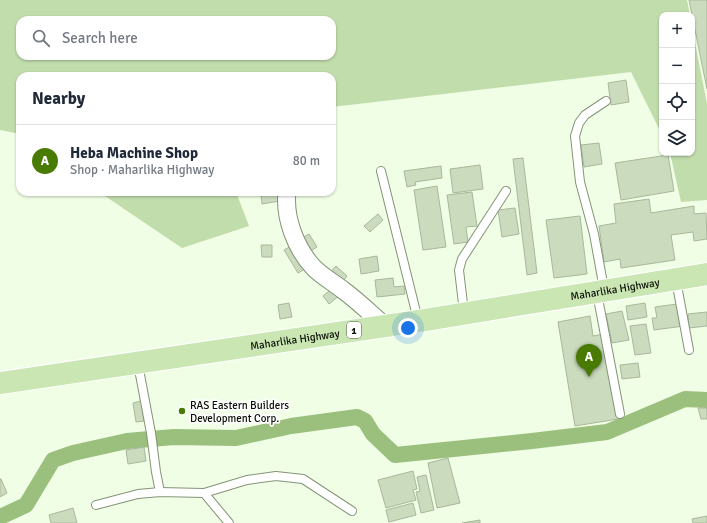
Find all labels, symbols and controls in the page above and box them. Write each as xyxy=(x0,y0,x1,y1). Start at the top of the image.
map controls xyxy=(659,12,695,156)
button: + xyxy=(659,12,695,48)
search box xyxy=(16,16,336,60)
icon: search xyxy=(30,27,52,49)
text: Search here xyxy=(62,29,138,47)
button: − xyxy=(659,48,695,84)
button: locate xyxy=(659,84,695,120)
text: Nearby xyxy=(32,88,85,109)
button: layers xyxy=(659,120,695,156)
text: Heba Machine Shop xyxy=(70,144,198,162)
text: A xyxy=(41,153,49,169)
text: 80 m xyxy=(293,153,320,169)
text: Shop · Maharlika Highway xyxy=(70,162,214,178)
street label: Maharlika Highway xyxy=(569,276,661,303)
your location xyxy=(398,318,418,338)
road number: 1 xyxy=(347,322,361,338)
street label: Maharlika Highway xyxy=(249,327,341,353)
pin: A xyxy=(576,344,602,377)
place label: RAS Eastern Builders Development Corp. xyxy=(190,399,289,425)
marker: RAS Eastern Builders Development Corp. xyxy=(177,406,187,416)

